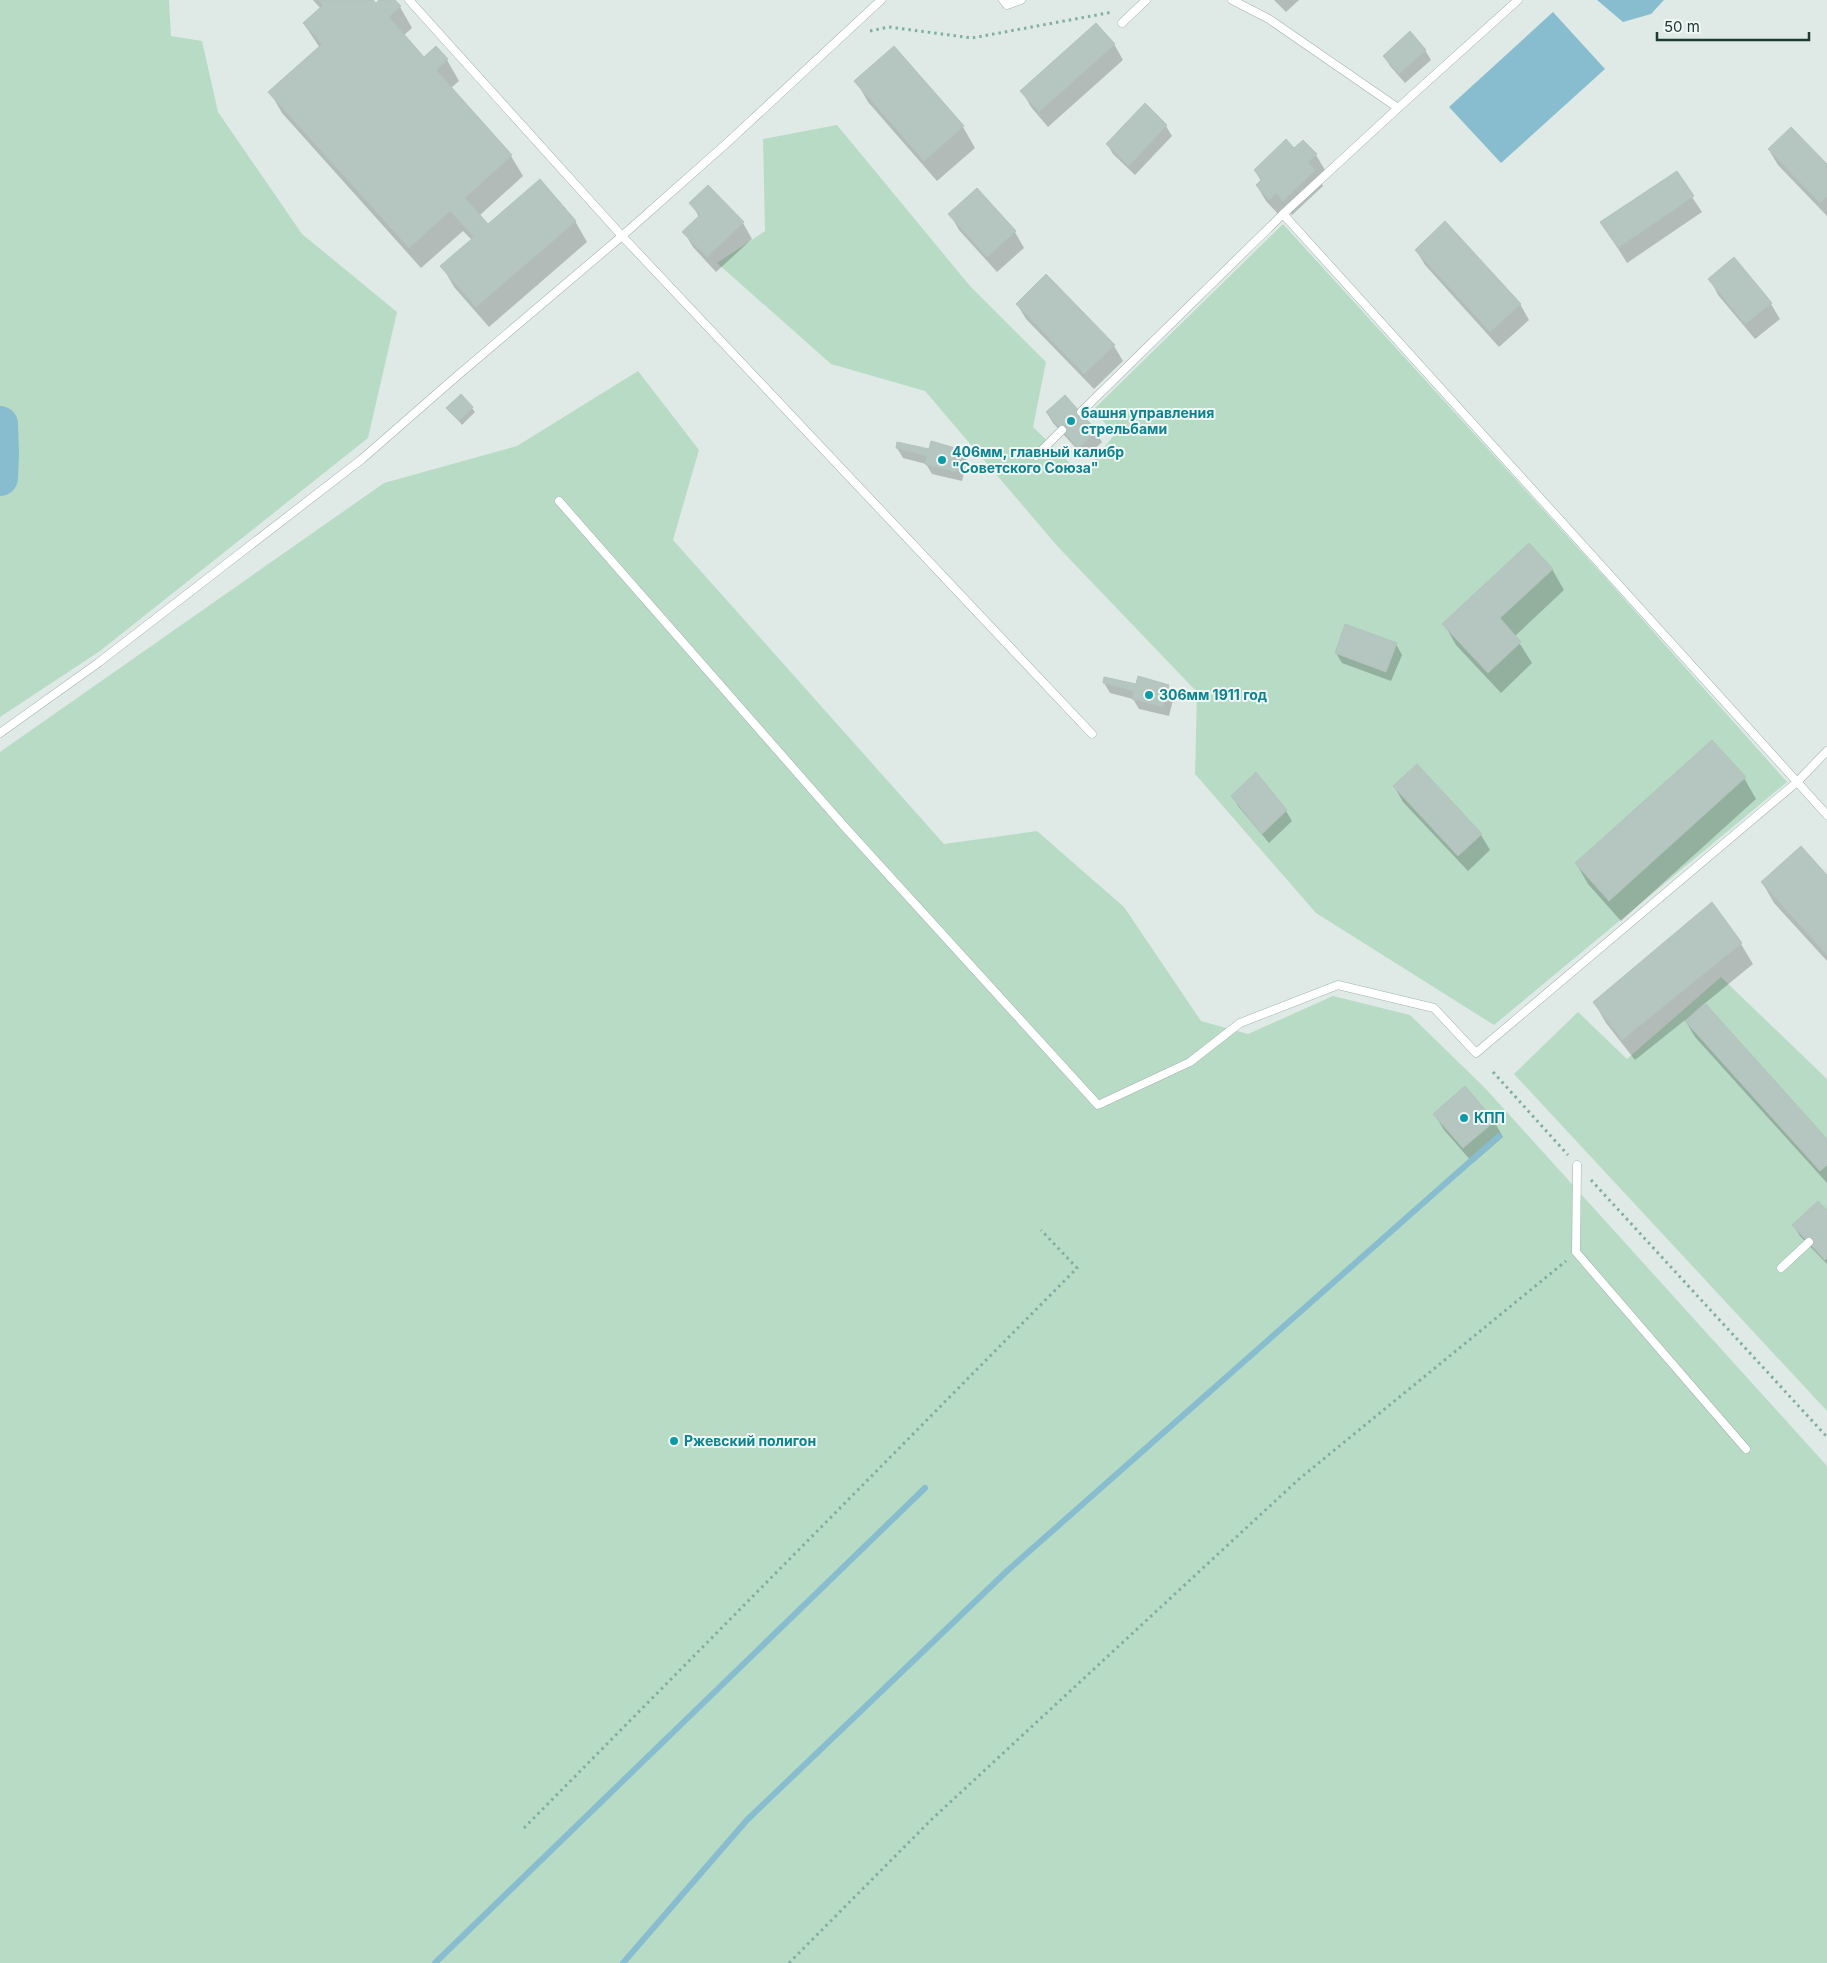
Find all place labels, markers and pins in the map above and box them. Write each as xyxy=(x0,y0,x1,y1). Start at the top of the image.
place label: башня управления стрельбами xyxy=(1081,404,1214,437)
marker: башня управления стрельбами xyxy=(1065,415,1077,427)
place label: 406мм, главный калибр "Советского Союза" xyxy=(952,443,1124,476)
marker: 406мм, главный калибр "Советского Союза" xyxy=(936,454,948,466)
place label: 306мм 1911 год xyxy=(1159,686,1267,703)
marker: 306мм 1911 год xyxy=(1143,689,1155,701)
place label: КПП xyxy=(1474,1109,1505,1126)
marker: КПП xyxy=(1458,1112,1470,1124)
place label: Ржевский полигон xyxy=(684,1432,816,1449)
marker: Ржевский полигон xyxy=(668,1435,680,1447)

